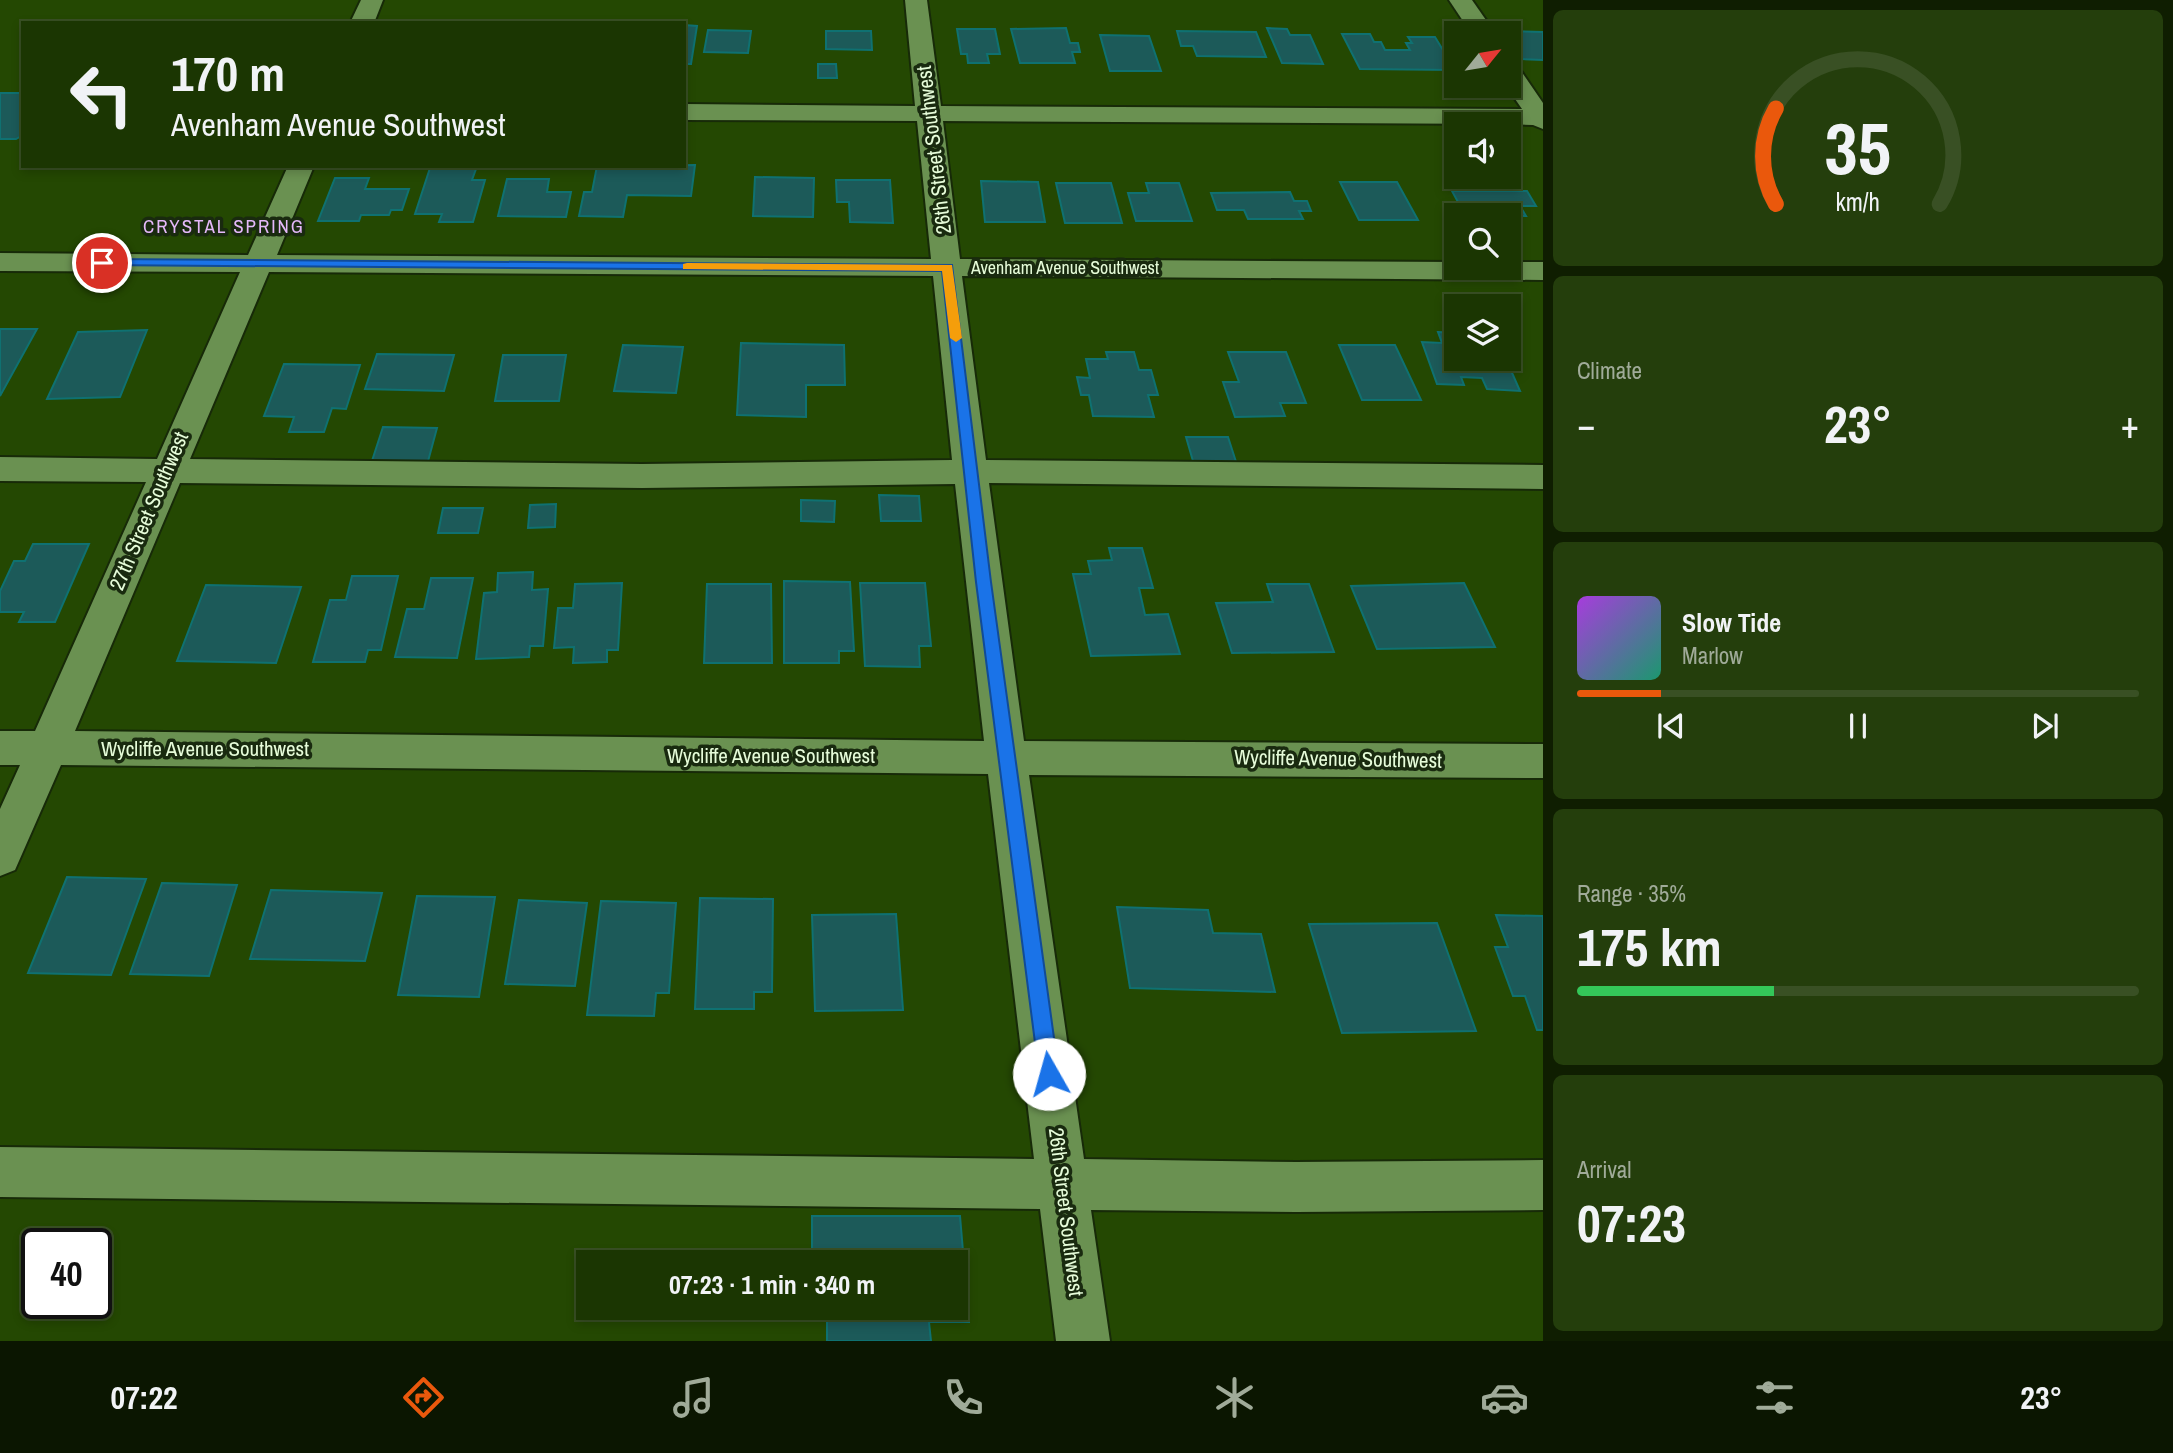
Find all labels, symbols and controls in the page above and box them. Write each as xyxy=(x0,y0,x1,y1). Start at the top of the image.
north arrow xyxy=(1444,21,1521,98)
map controls xyxy=(1444,21,1521,371)
text: 170 m xyxy=(171,40,285,106)
icon: left xyxy=(56,49,147,140)
street label: 26th Street Southwest xyxy=(909,64,958,236)
text: 35 xyxy=(1825,99,1891,197)
text: Avenham Avenue Southwest xyxy=(171,103,506,146)
button: sound xyxy=(1444,112,1521,189)
text: km/h xyxy=(1836,185,1880,219)
button: search xyxy=(1444,203,1521,280)
district label: CRYSTAL SPRING xyxy=(143,213,305,239)
pin xyxy=(72,233,132,293)
icon: arrive xyxy=(83,244,121,282)
street label: Avenham Avenue Southwest xyxy=(970,255,1159,280)
button: layers xyxy=(1444,294,1521,371)
text: Climate xyxy=(1577,355,1642,386)
text: 23° xyxy=(1824,389,1892,459)
text: − xyxy=(1577,399,1595,450)
text: + xyxy=(2121,399,2139,450)
street label: 27th Street Southwest xyxy=(102,427,195,594)
text: Slow Tide xyxy=(1682,605,1781,640)
text: Marlow xyxy=(1682,640,1743,671)
icon: previous xyxy=(1652,707,1690,745)
icon: pause xyxy=(1839,707,1877,745)
icon: next xyxy=(2026,707,2064,745)
street label: Wycliffe Avenue Southwest xyxy=(101,734,309,763)
street label: Wycliffe Avenue Southwest xyxy=(667,741,875,770)
street label: Wycliffe Avenue Southwest xyxy=(1234,742,1442,775)
text: Range · 35% xyxy=(1577,878,1686,909)
text: 175 km xyxy=(1577,912,1722,982)
position arrow xyxy=(1012,1037,1086,1111)
street label: 26th Street Southwest xyxy=(1042,1126,1091,1298)
text: Arrival xyxy=(1577,1154,1632,1185)
text: 07:23 xyxy=(1577,1188,1686,1258)
speed limit sign: 40 xyxy=(21,1228,112,1319)
text: 07:23 · 1 min · 340 m xyxy=(669,1267,875,1302)
icon: directions xyxy=(399,1373,448,1422)
icon: music xyxy=(669,1373,718,1422)
icon: phone xyxy=(939,1373,988,1422)
icon: climate xyxy=(1210,1373,1259,1422)
icon: car xyxy=(1480,1373,1529,1422)
icon: filters xyxy=(1750,1373,1799,1422)
text: 07:22 xyxy=(111,1376,178,1419)
text: 23° xyxy=(2020,1376,2062,1419)

